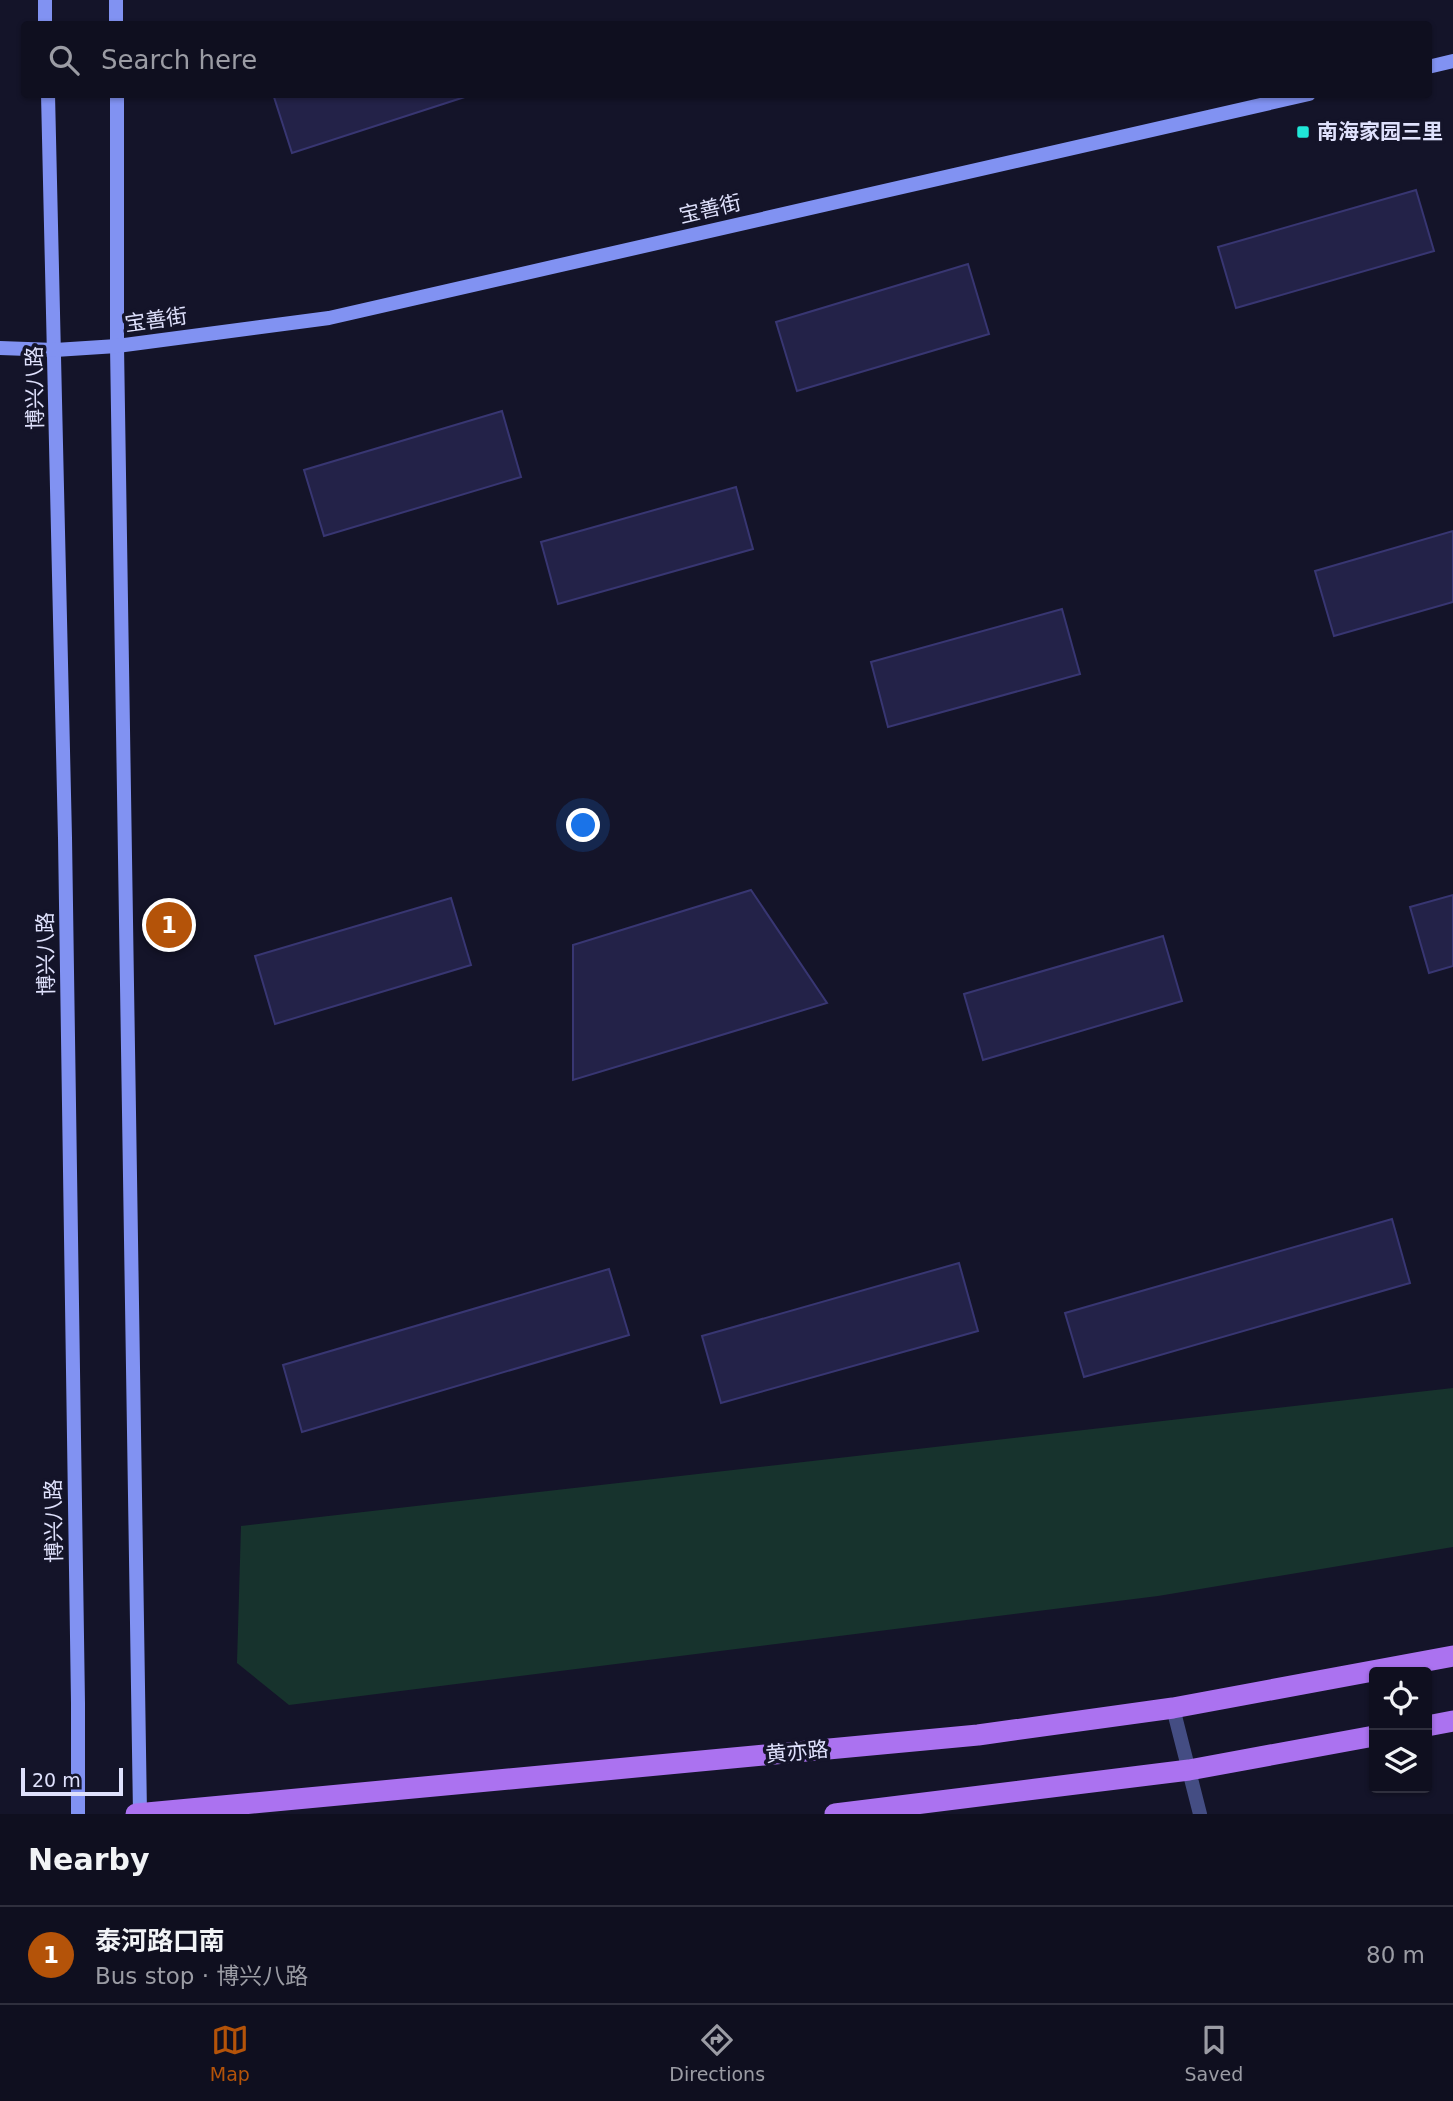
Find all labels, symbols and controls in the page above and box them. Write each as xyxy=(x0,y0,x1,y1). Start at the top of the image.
search box xyxy=(21,21,1432,98)
icon: search xyxy=(45,41,83,79)
text: Search here xyxy=(101,45,257,75)
place label: 南海家园三里 xyxy=(1317,120,1443,144)
marker: 南海家园三里 xyxy=(1295,124,1311,140)
street label: 宝善街 xyxy=(677,190,743,228)
street label: 宝善街 xyxy=(123,304,189,336)
street label: 博兴八路 xyxy=(22,346,48,430)
your location xyxy=(566,808,600,842)
pin: 1 xyxy=(146,899,192,951)
street label: 博兴八路 xyxy=(33,912,59,996)
street label: 博兴八路 xyxy=(41,1479,67,1563)
map controls xyxy=(1369,1667,1432,1793)
button: locate xyxy=(1369,1667,1432,1730)
button: layers xyxy=(1369,1730,1432,1793)
street label: 黄亦路 xyxy=(765,1737,829,1767)
scale bar xyxy=(21,1765,122,1797)
text: 20 m xyxy=(32,1769,81,1791)
text: Nearby xyxy=(28,1842,150,1877)
text: 泰河路口南 xyxy=(95,1926,225,1956)
text: 1 xyxy=(43,1942,59,1968)
text: 80 m xyxy=(1366,1942,1425,1968)
text: Bus stop · 博兴八路 xyxy=(95,1963,308,1989)
tab: Map xyxy=(210,2021,250,2085)
tab: Directions xyxy=(669,2021,765,2085)
tab: Saved xyxy=(1185,2021,1243,2085)

